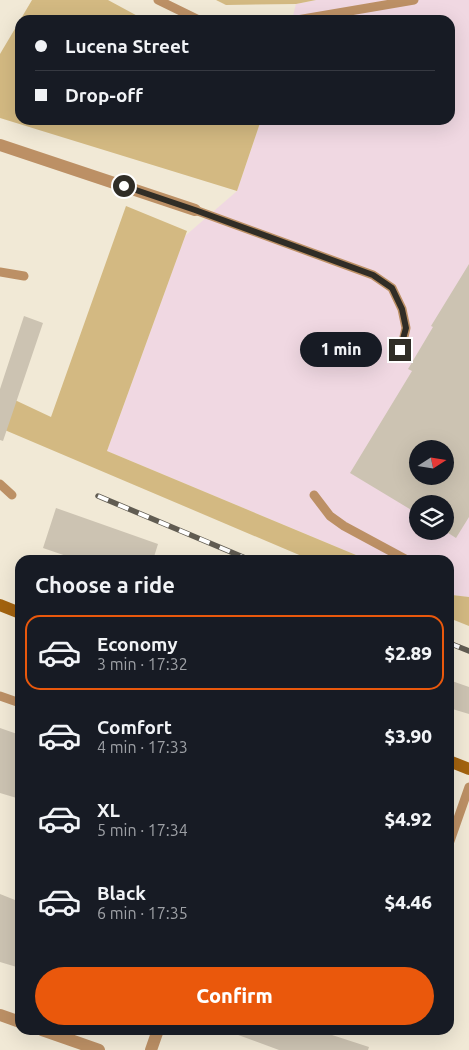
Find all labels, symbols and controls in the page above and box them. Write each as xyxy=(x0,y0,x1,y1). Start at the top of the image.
text: Lucena Street xyxy=(65,35,189,57)
text: Drop-off xyxy=(65,84,143,106)
route start xyxy=(113,175,135,197)
callout: 1 min xyxy=(300,332,382,368)
route end xyxy=(389,339,411,361)
text: 1 min xyxy=(321,340,361,358)
north arrow xyxy=(409,440,454,485)
map controls xyxy=(409,440,454,540)
button: layers xyxy=(409,495,454,540)
text: Choose a ride xyxy=(35,572,175,597)
icon: car xyxy=(37,630,82,675)
text: Economy xyxy=(97,633,178,655)
text: $2.89 xyxy=(384,642,432,664)
text: 3 min · 17:32 xyxy=(97,655,188,673)
icon: car xyxy=(37,713,82,758)
text: Comfort xyxy=(97,716,172,738)
text: $3.90 xyxy=(384,725,432,747)
text: 4 min · 17:33 xyxy=(97,738,188,756)
icon: car xyxy=(37,796,82,841)
text: XL xyxy=(97,799,120,821)
text: $4.92 xyxy=(384,808,432,830)
text: 5 min · 17:34 xyxy=(97,821,188,839)
icon: car xyxy=(37,879,82,924)
text: Black xyxy=(97,882,146,904)
text: $4.46 xyxy=(384,891,432,913)
text: 6 min · 17:35 xyxy=(97,904,188,922)
button: Confirm xyxy=(35,967,434,1025)

